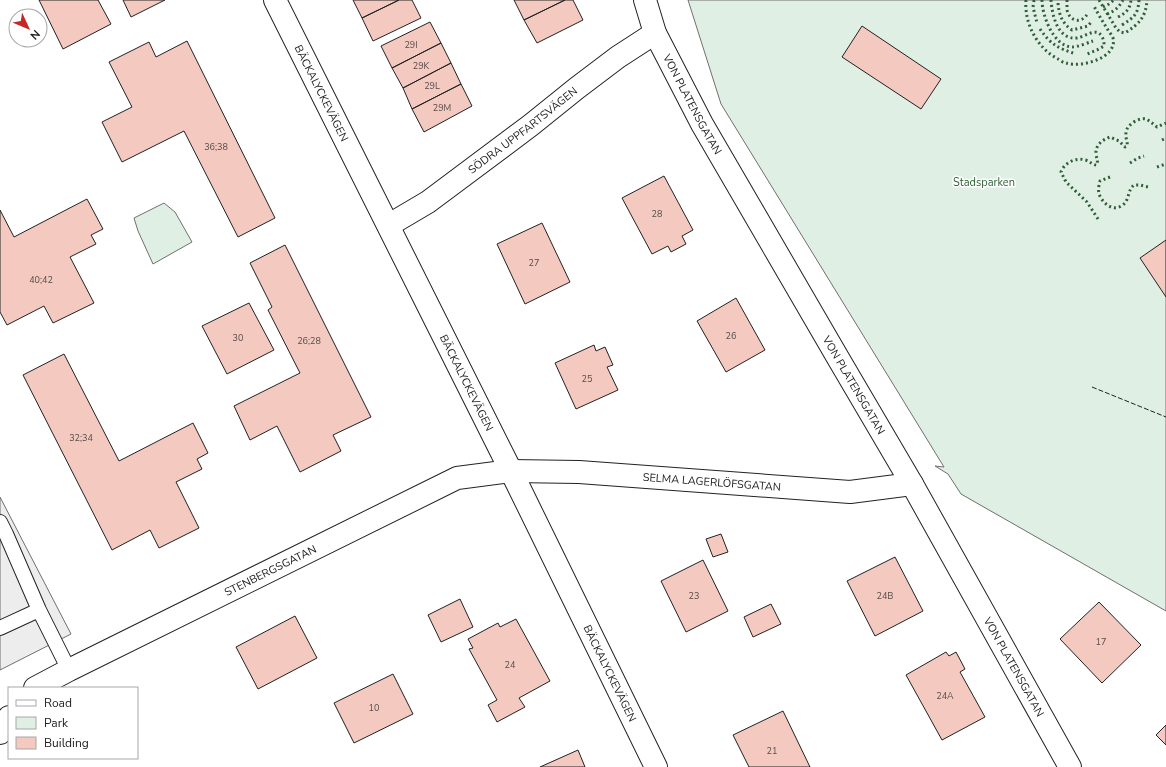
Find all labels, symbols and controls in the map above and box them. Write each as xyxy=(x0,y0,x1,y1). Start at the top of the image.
north arrow xyxy=(8,8,48,48)
text: N xyxy=(27,26,43,43)
house number: 29I xyxy=(404,39,418,51)
street label: BÄCKALYCKEVÄGEN xyxy=(291,42,352,144)
street label: VON PLATENSGATAN xyxy=(659,51,725,157)
house number: 29K xyxy=(413,60,430,72)
house number: 29L xyxy=(424,80,440,92)
street label: SÖDRA UPPFARTSVÄGEN xyxy=(465,84,581,178)
house number: 29M xyxy=(433,102,451,114)
house number: 36;38 xyxy=(204,141,228,153)
park label: Stadsparken xyxy=(953,175,1015,190)
house number: 28 xyxy=(652,208,662,220)
house number: 27 xyxy=(529,257,539,269)
house number: 40;42 xyxy=(29,274,53,286)
house number: 26 xyxy=(726,330,736,342)
house number: 30 xyxy=(233,332,243,344)
street label: BÄCKALYCKEVÄGEN xyxy=(436,332,497,434)
street label: VON PLATENSGATAN xyxy=(818,332,888,437)
house number: 26;28 xyxy=(297,335,321,347)
house number: 25 xyxy=(582,373,592,385)
house number: 32;34 xyxy=(69,432,93,444)
street label: SELMA LAGERLÖFSGATAN xyxy=(642,470,781,495)
street label: STENBERGSGATAN xyxy=(222,542,319,600)
house number: 23 xyxy=(689,590,699,602)
house number: 24B xyxy=(877,590,893,602)
street label: VON PLATENSGATAN xyxy=(979,614,1047,719)
street label: BÄCKALYCKEVÄGEN xyxy=(580,622,640,724)
house number: 17 xyxy=(1096,636,1106,648)
house number: 24 xyxy=(505,659,516,671)
legend xyxy=(8,687,138,759)
house number: 24A xyxy=(936,690,954,702)
text: Road xyxy=(44,695,72,711)
house number: 10 xyxy=(369,702,379,714)
text: Park xyxy=(44,715,69,731)
text: Building xyxy=(44,735,89,751)
house number: 21 xyxy=(767,745,777,757)

